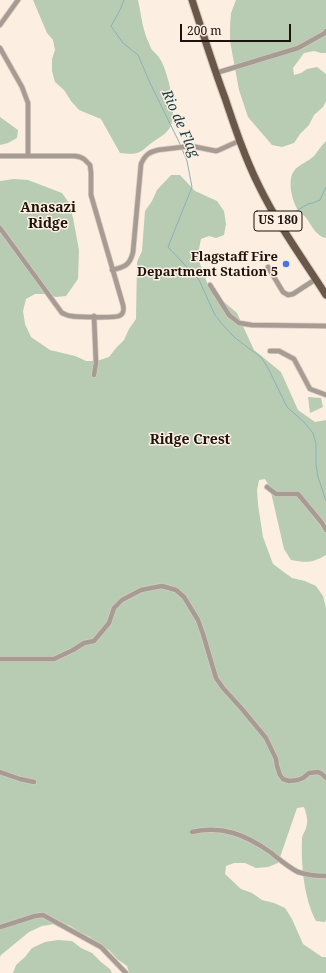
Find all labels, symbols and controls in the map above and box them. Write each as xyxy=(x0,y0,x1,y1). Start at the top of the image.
scale bar xyxy=(182,16,293,42)
text: 200 m xyxy=(187,22,222,39)
water label: Rio de Flag xyxy=(158,88,202,160)
district label: Anasazi Ridge xyxy=(20,200,76,232)
road number: US 180 xyxy=(254,211,302,231)
place label: Flagstaff Fire Department Station 5 xyxy=(137,249,278,280)
marker: Flagstaff Fire Department Station 5 xyxy=(281,259,291,269)
district label: Ridge Crest xyxy=(150,432,230,448)

